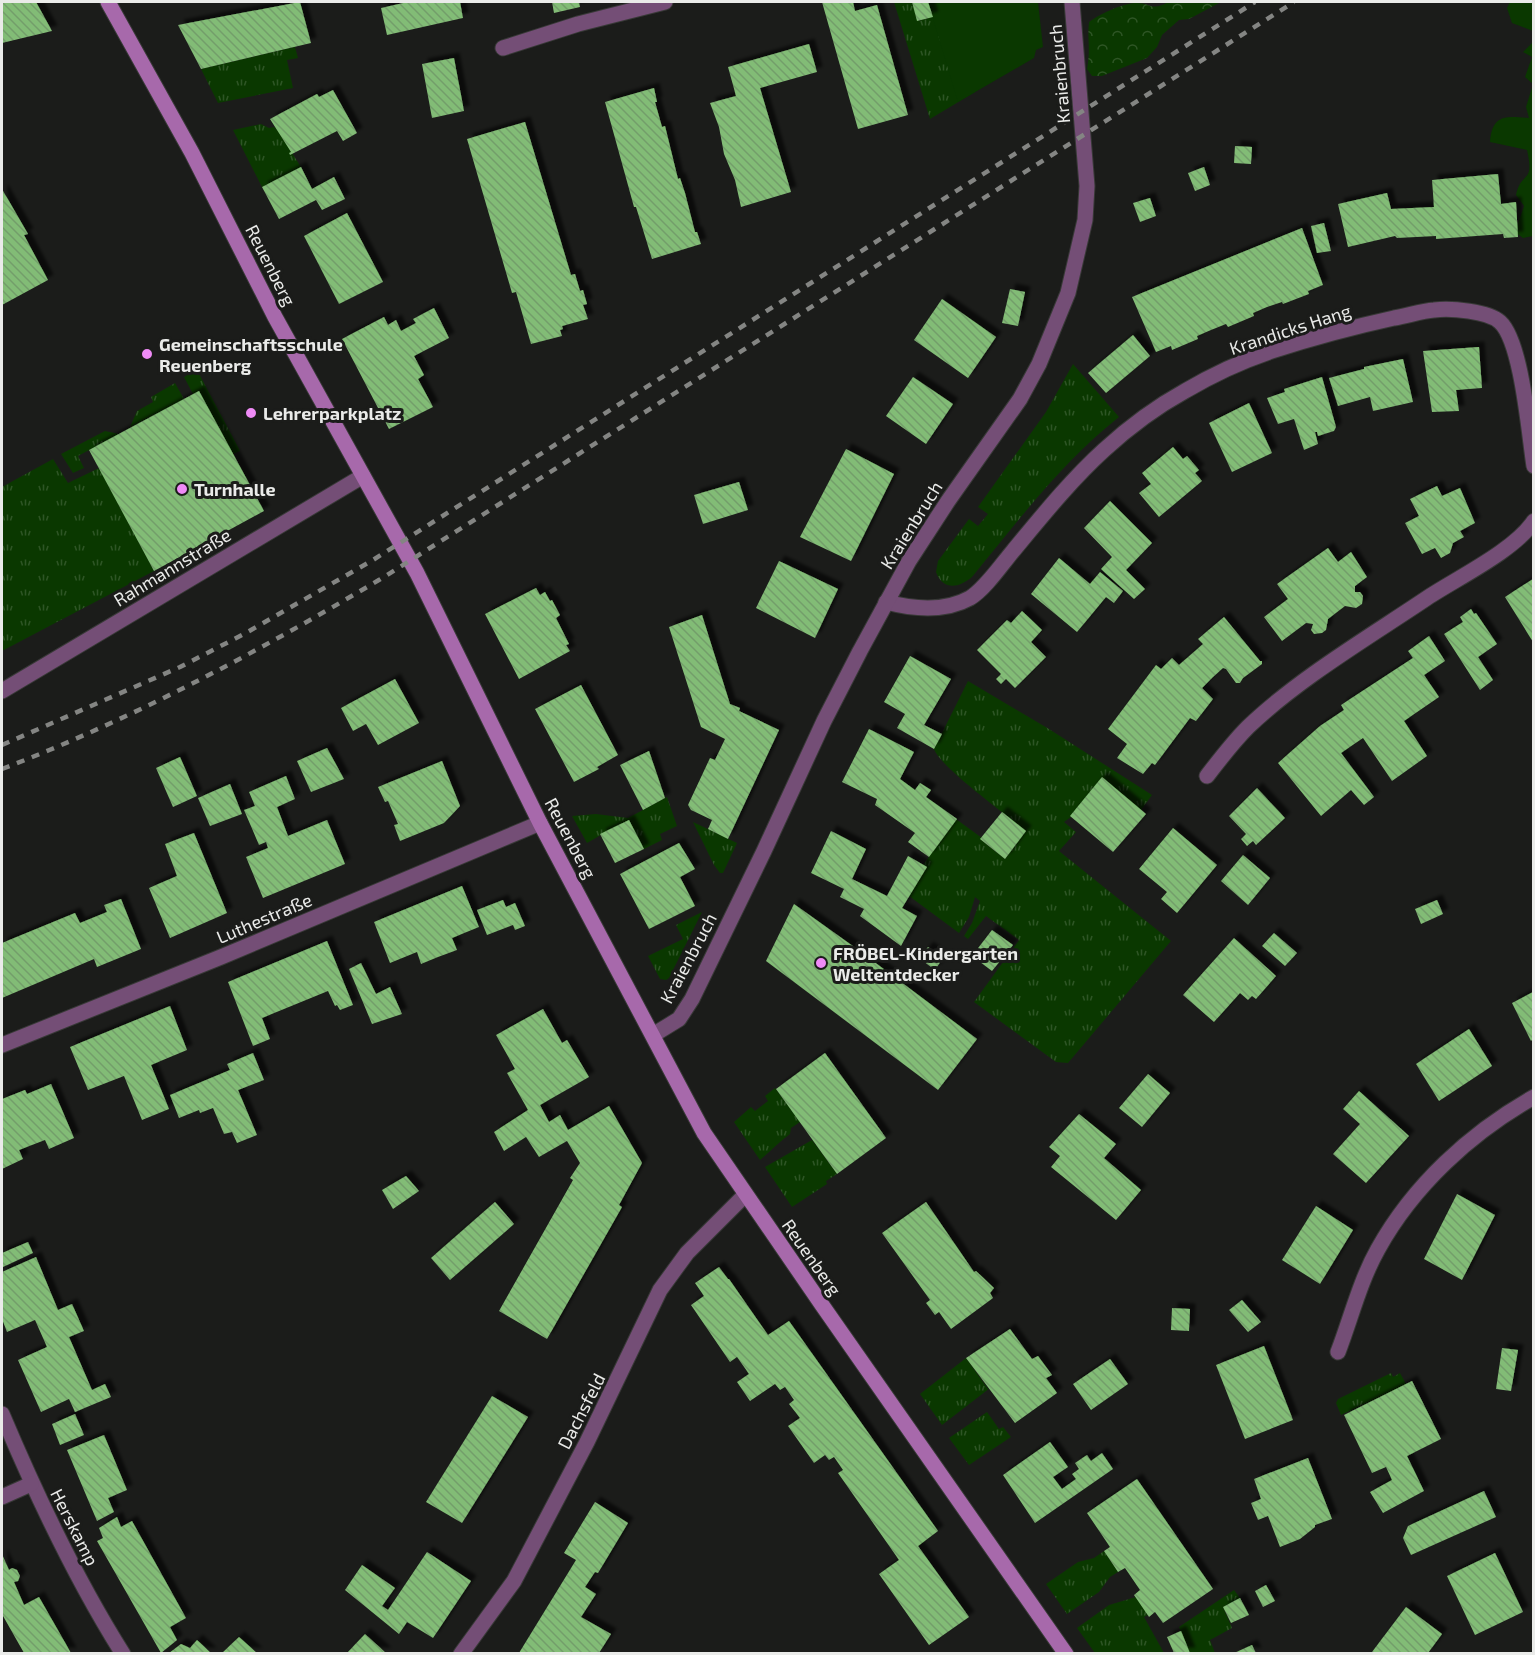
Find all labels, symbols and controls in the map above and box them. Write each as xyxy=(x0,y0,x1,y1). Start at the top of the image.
street label: Kraienbruch xyxy=(1044,24,1074,124)
street label: Reuenberg xyxy=(241,221,301,309)
street label: Krandicks Hang xyxy=(1226,299,1354,359)
place label: Gemeinschaftsschule Reuenberg xyxy=(159,333,343,376)
marker: Gemeinschaftsschule Reuenberg xyxy=(140,347,154,361)
place label: Lehrerparkplatz xyxy=(263,402,402,424)
marker: Lehrerparkplatz xyxy=(244,406,258,420)
street label: Kraienbruch xyxy=(875,477,947,573)
place label: Turnhalle xyxy=(194,478,276,500)
marker: Turnhalle xyxy=(175,482,189,496)
street label: Rahmannstraße xyxy=(109,523,235,611)
street label: Reuenberg xyxy=(541,794,601,882)
street label: Luthestraße xyxy=(213,888,315,948)
street label: Kraienbruch xyxy=(655,909,721,1007)
place label: FRÖBEL-Kindergarten Weltentdecker xyxy=(833,942,1018,985)
marker: FRÖBEL-Kindergarten Weltentdecker xyxy=(814,956,828,970)
street label: Reuenberg xyxy=(778,1215,846,1299)
street label: Dachsfeld xyxy=(553,1369,609,1453)
street label: Herskamp xyxy=(46,1485,104,1569)

